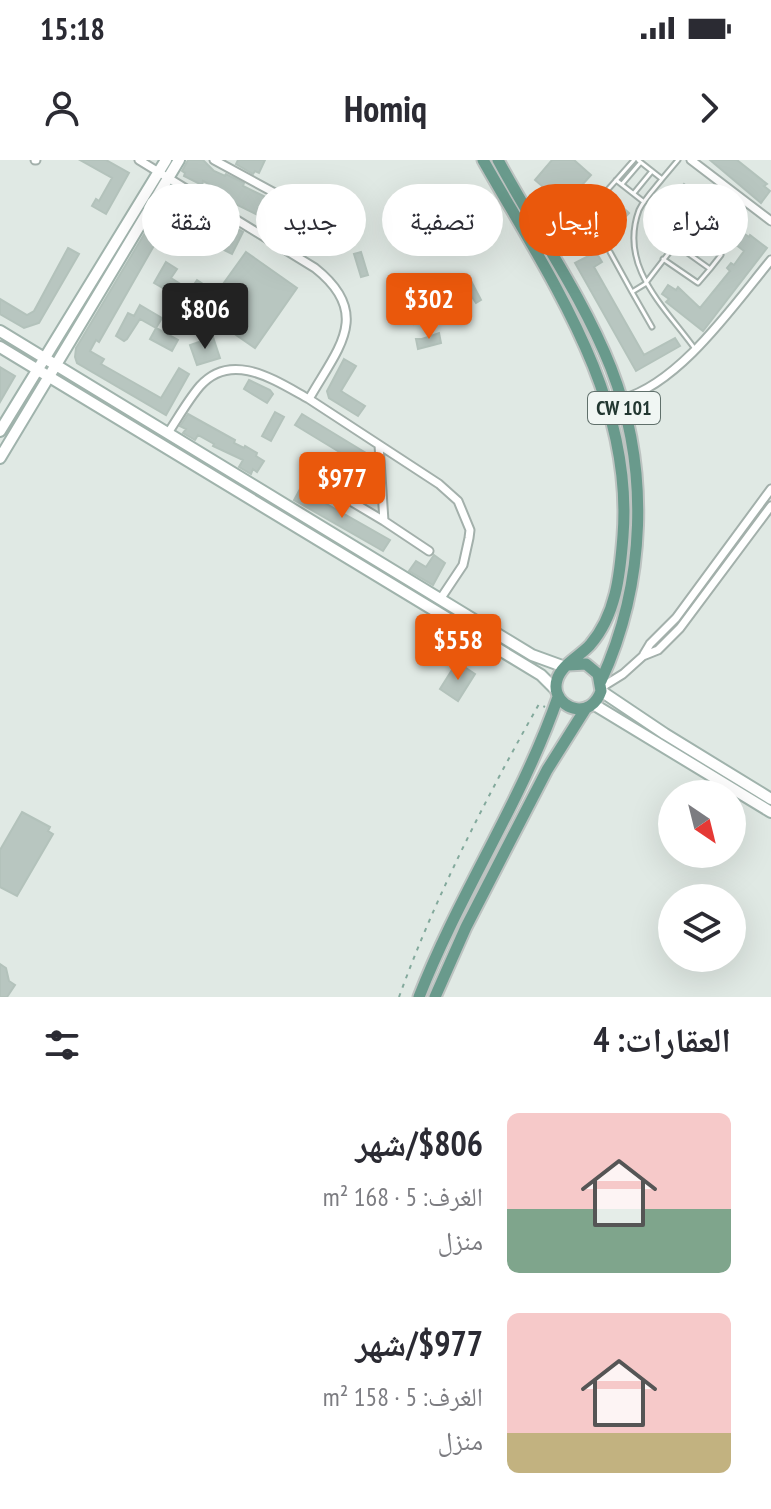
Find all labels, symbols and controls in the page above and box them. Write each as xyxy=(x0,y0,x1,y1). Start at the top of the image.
text: 15:18 xyxy=(40,9,105,48)
text: Homiq xyxy=(344,85,427,132)
icon: person xyxy=(40,86,84,130)
icon: forward xyxy=(687,86,731,130)
chip: شقة xyxy=(142,184,240,256)
chip: جديد xyxy=(256,184,366,256)
chip: تصفية xyxy=(382,184,503,256)
chip: إيجار xyxy=(519,184,627,256)
chip: شراء xyxy=(643,184,748,256)
pin: $302 xyxy=(382,273,476,341)
text: $302 xyxy=(404,282,454,315)
pin: $806 xyxy=(158,283,252,351)
text: $806 xyxy=(180,292,230,325)
road number: CW 101 xyxy=(588,392,660,424)
pin: $977 xyxy=(295,452,389,520)
text: $977 xyxy=(317,461,367,494)
pin: $558 xyxy=(411,614,505,682)
text: $558 xyxy=(433,623,483,656)
north arrow xyxy=(658,780,746,868)
map controls xyxy=(658,780,746,972)
button: layers xyxy=(658,884,746,972)
text: العقارات: 4 xyxy=(593,1017,731,1061)
icon: filters xyxy=(40,1023,84,1067)
text: $806/شهر xyxy=(355,1121,483,1165)
icon: home xyxy=(571,1145,667,1241)
text: الغرف: 5 · 168 m² xyxy=(323,1180,483,1213)
text: منزل xyxy=(438,1224,483,1257)
text: $977/شهر xyxy=(355,1321,483,1365)
icon: home xyxy=(571,1345,667,1441)
text: الغرف: 5 · 158 m² xyxy=(323,1380,483,1413)
text: منزل xyxy=(438,1424,483,1457)

